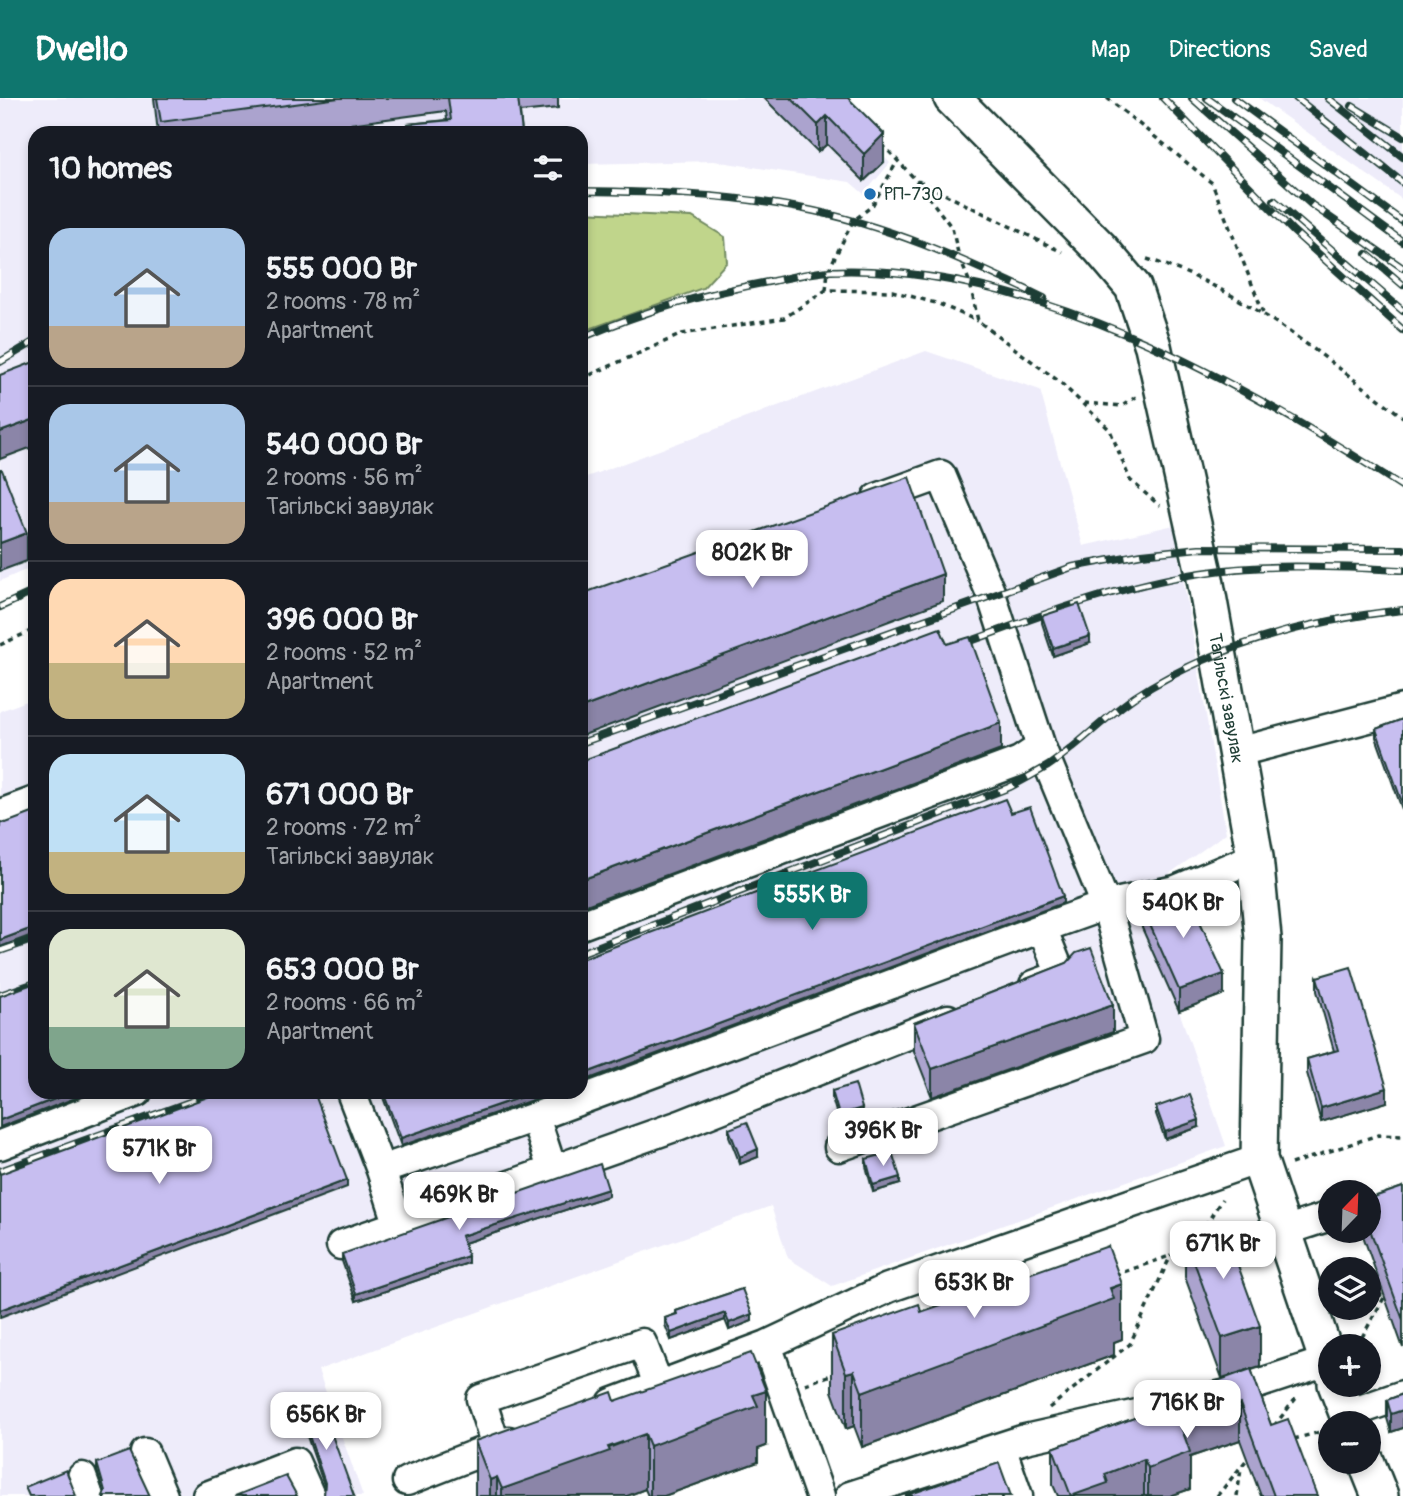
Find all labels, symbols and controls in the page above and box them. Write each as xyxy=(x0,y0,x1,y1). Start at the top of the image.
text: Dwello xyxy=(35,29,128,70)
text: Map xyxy=(1091,35,1131,64)
text: Directions xyxy=(1169,35,1270,64)
text: Saved xyxy=(1308,35,1368,64)
icon: filters xyxy=(529,149,567,187)
text: 10 homes xyxy=(49,150,172,187)
place label: РП-730 xyxy=(884,183,943,206)
marker: РП-730 xyxy=(862,186,878,202)
text: 555 000 Br xyxy=(266,250,417,287)
icon: home xyxy=(105,256,189,340)
text: 2 rooms · 78 m² xyxy=(266,287,420,316)
text: Apartment xyxy=(266,316,373,345)
text: 540 000 Br xyxy=(266,426,422,463)
icon: home xyxy=(105,432,189,516)
text: 2 rooms · 56 m² xyxy=(266,463,423,492)
text: Тагільскі завулак xyxy=(266,492,434,521)
pin: 802K Br xyxy=(687,531,817,590)
text: 802K Br xyxy=(712,538,792,567)
text: 396 000 Br xyxy=(266,601,418,638)
icon: home xyxy=(105,607,189,691)
street label: Тагільскі завулак xyxy=(1204,631,1249,765)
text: 2 rooms · 52 m² xyxy=(266,638,422,667)
text: Apartment xyxy=(266,667,373,696)
text: 671 000 Br xyxy=(266,776,413,813)
icon: home xyxy=(105,782,189,866)
text: 2 rooms · 72 m² xyxy=(266,813,422,842)
text: Тагільскі завулак xyxy=(266,842,434,871)
pin: 555K Br xyxy=(747,872,877,932)
text: 555K Br xyxy=(773,880,851,909)
pin: 540K Br xyxy=(1118,880,1248,940)
text: 540K Br xyxy=(1142,888,1224,917)
text: 653 000 Br xyxy=(266,951,419,988)
icon: home xyxy=(105,957,189,1041)
text: 2 rooms · 66 m² xyxy=(266,988,423,1017)
text: Apartment xyxy=(266,1017,373,1046)
pin: 396K Br xyxy=(818,1108,948,1168)
text: 396K Br xyxy=(844,1116,922,1145)
pin: 571K Br xyxy=(94,1126,224,1186)
text: 571K Br xyxy=(122,1134,196,1163)
pin: 469K Br xyxy=(394,1172,524,1232)
text: 469K Br xyxy=(420,1180,498,1209)
north arrow xyxy=(1318,1180,1381,1242)
map controls xyxy=(1318,1180,1381,1474)
pin: 671K Br xyxy=(1158,1222,1288,1281)
text: 671K Br xyxy=(1186,1229,1260,1258)
button: layers xyxy=(1318,1257,1381,1320)
pin: 653K Br xyxy=(909,1260,1039,1320)
text: 653K Br xyxy=(935,1268,1013,1297)
button: + xyxy=(1318,1334,1381,1397)
pin: 716K Br xyxy=(1122,1380,1252,1440)
text: 716K Br xyxy=(1150,1388,1224,1417)
pin: 656K Br xyxy=(261,1392,391,1452)
text: 656K Br xyxy=(286,1400,366,1429)
button: − xyxy=(1318,1411,1381,1474)

